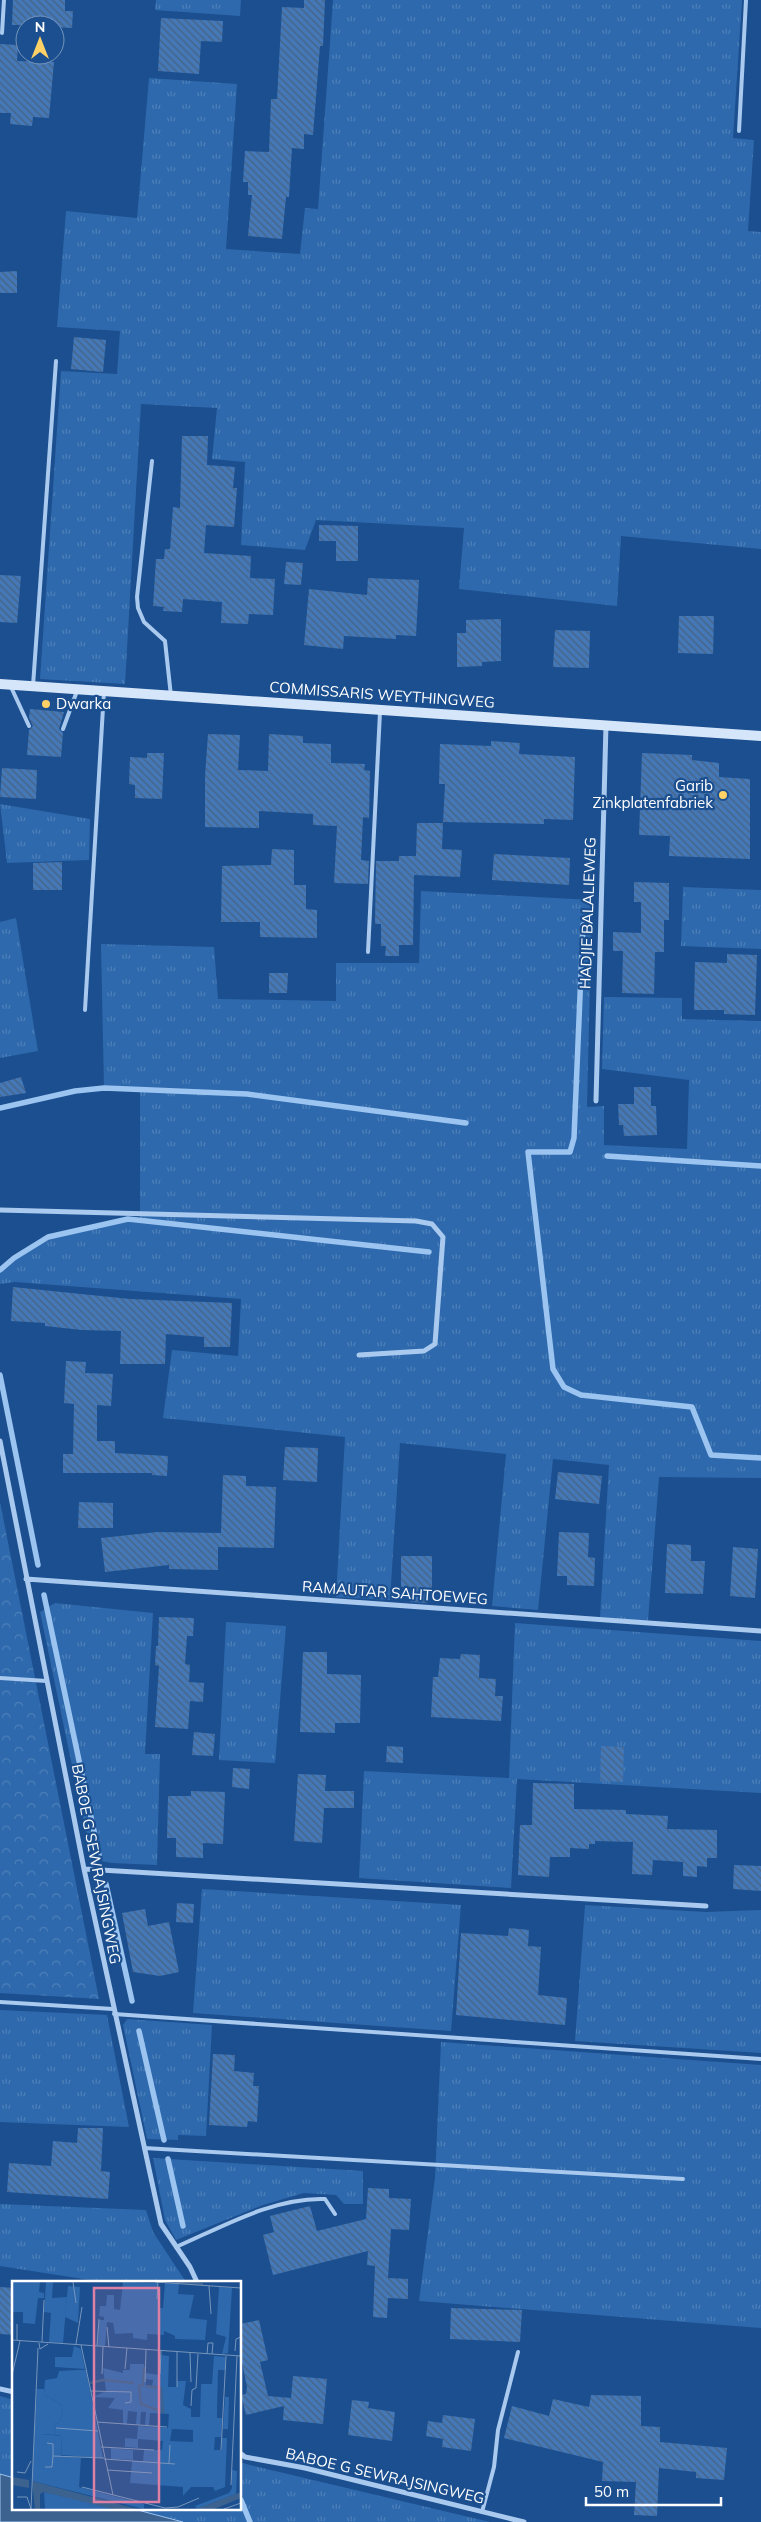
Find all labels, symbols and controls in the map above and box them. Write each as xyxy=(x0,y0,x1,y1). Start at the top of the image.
north arrow xyxy=(15,15,65,65)
text: N xyxy=(35,18,45,36)
street label: COMMISSARIS WEYTHINGWEG xyxy=(269,677,495,712)
place label: Dwarka xyxy=(56,694,111,713)
marker: Dwarka xyxy=(40,698,52,710)
place label: Garib Zinkplatenfabriek xyxy=(592,776,713,812)
marker: Garib Zinkplatenfabriek xyxy=(717,789,729,801)
street label: HADJIE BALALIEWEG xyxy=(575,837,600,989)
street label: RAMAUTAR SAHTOEWEG xyxy=(301,1577,489,1608)
street label: BABOE G SEWRAJSINGWEG xyxy=(68,1762,125,1966)
inset map xyxy=(12,2281,241,2510)
street label: BABOE G SEWRAJSINGWEG xyxy=(284,2443,486,2508)
scale bar xyxy=(586,2474,721,2506)
text: 50 m xyxy=(594,2482,629,2501)

